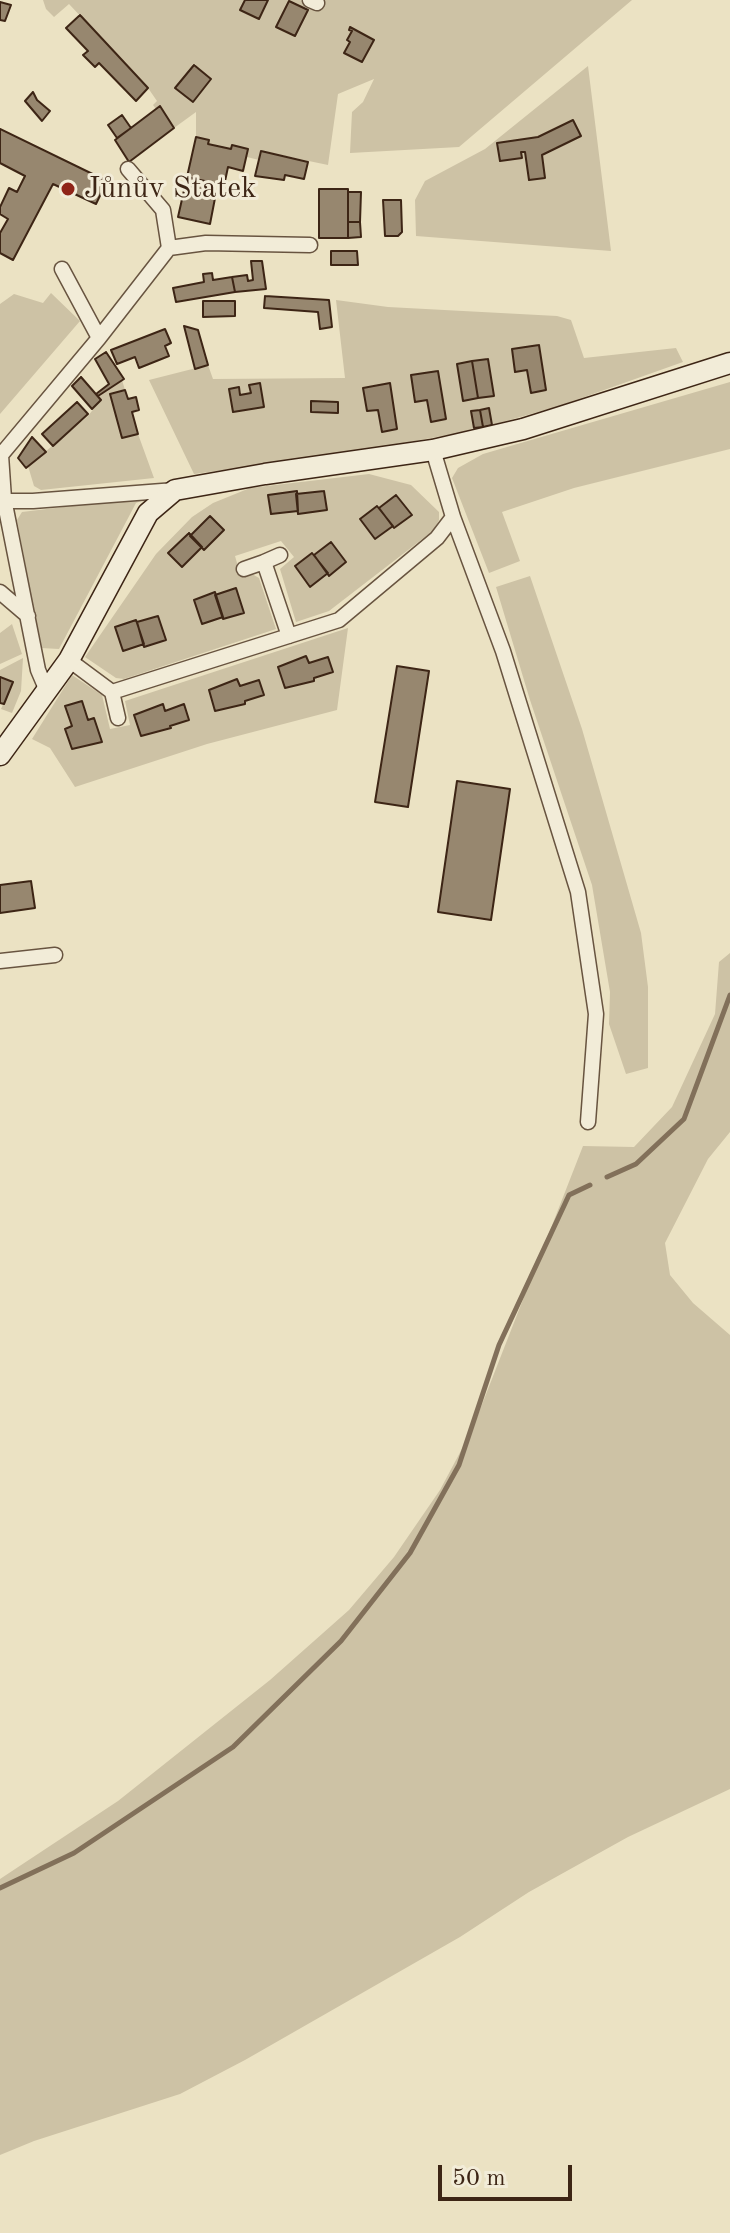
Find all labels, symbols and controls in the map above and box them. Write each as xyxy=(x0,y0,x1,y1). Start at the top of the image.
place label: Jůnův Statek xyxy=(84,171,257,207)
marker: Jůnův Statek xyxy=(59,180,77,198)
scale bar xyxy=(442,2149,576,2199)
text: 50 m xyxy=(452,2167,506,2191)

